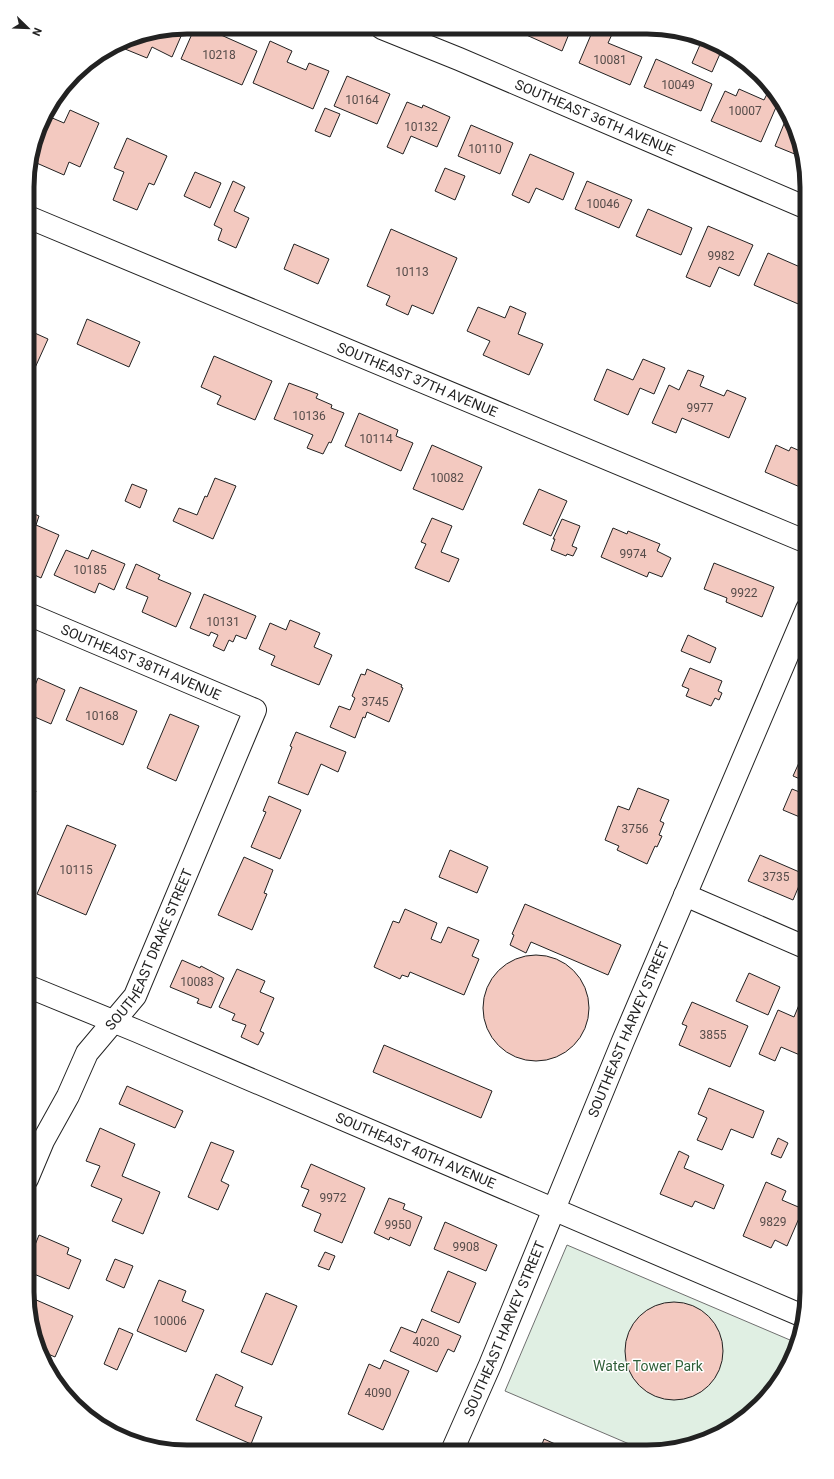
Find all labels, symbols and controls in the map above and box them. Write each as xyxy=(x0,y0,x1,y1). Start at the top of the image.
north arrow xyxy=(8,8,48,48)
text: N xyxy=(29,26,44,38)
house number: 10218 xyxy=(202,48,236,62)
house number: 10081 xyxy=(593,53,627,67)
street label: SOUTHEAST 36TH AVENUE xyxy=(513,76,677,159)
house number: 10049 xyxy=(661,78,695,92)
house number: 10164 xyxy=(345,93,379,107)
house number: 10007 xyxy=(728,104,762,118)
house number: 10132 xyxy=(404,120,438,134)
house number: 10110 xyxy=(468,142,502,156)
house number: 10046 xyxy=(586,197,620,211)
house number: 9982 xyxy=(708,249,735,263)
house number: 10113 xyxy=(395,265,429,279)
street label: SOUTHEAST 37TH AVENUE xyxy=(335,339,500,420)
house number: 9977 xyxy=(687,401,714,415)
house number: 10136 xyxy=(292,409,326,423)
house number: 10114 xyxy=(359,432,393,446)
house number: 10082 xyxy=(430,471,464,485)
house number: 9974 xyxy=(620,547,647,561)
house number: 10185 xyxy=(73,563,107,577)
house number: 9922 xyxy=(731,586,758,600)
house number: 10131 xyxy=(206,615,240,629)
street label: SOUTHEAST 38TH AVENUE xyxy=(59,621,223,703)
house number: 3745 xyxy=(362,695,389,709)
house number: 10168 xyxy=(85,709,119,723)
house number: 3756 xyxy=(622,822,649,836)
house number: 10115 xyxy=(59,863,93,877)
street label: SOUTHEAST DRAKE STREET xyxy=(102,866,196,1033)
house number: 3735 xyxy=(763,870,790,884)
street label: SOUTHEAST HARVEY STREET xyxy=(585,939,673,1120)
house number: 10083 xyxy=(180,975,214,989)
house number: 3855 xyxy=(700,1028,727,1042)
street label: SOUTHEAST 40TH AVENUE xyxy=(333,1109,498,1192)
house number: 9972 xyxy=(320,1191,347,1205)
house number: 9829 xyxy=(760,1215,786,1229)
house number: 9950 xyxy=(385,1218,412,1232)
street label: SOUTHEAST HARVEY STREET xyxy=(460,1238,548,1419)
house number: 9908 xyxy=(453,1240,480,1254)
house number: 10006 xyxy=(153,1314,187,1328)
house number: 4020 xyxy=(413,1335,440,1349)
park label: Water Tower Park xyxy=(593,1358,704,1374)
house number: 4090 xyxy=(365,1386,392,1400)

